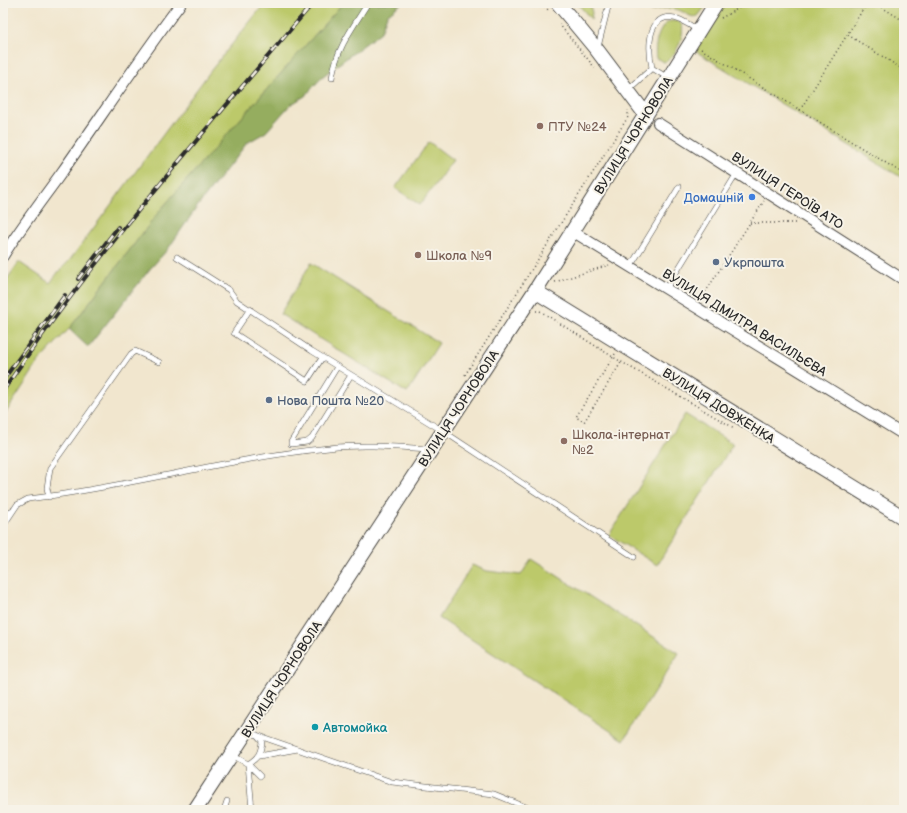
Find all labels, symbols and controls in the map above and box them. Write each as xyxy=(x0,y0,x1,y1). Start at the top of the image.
street label: ВУЛИЦЯ ЧОРНОВОЛА xyxy=(591,74,677,197)
place label: ПТУ №24 xyxy=(548,119,607,135)
marker: ПТУ №24 xyxy=(535,121,545,131)
street label: ВУЛИЦЯ ГЕРОЇВ АТО xyxy=(729,149,846,233)
place label: Домашній xyxy=(684,190,744,206)
marker: Домашній xyxy=(747,192,757,202)
place label: Школа №9 xyxy=(426,248,492,264)
marker: Школа №9 xyxy=(413,250,423,260)
place label: Укрпошта xyxy=(724,255,785,271)
marker: Укрпошта xyxy=(711,257,721,267)
street label: ВУЛИЦЯ ДМИТРА ВАСИЛЬЄВА xyxy=(659,266,830,380)
street label: ВУЛИЦЯ ЧОРНОВОЛА xyxy=(415,347,503,470)
street label: ВУЛИЦЯ ДОВЖЕНКА xyxy=(659,365,778,447)
place label: Нова Пошта №20 xyxy=(277,393,385,409)
marker: Нова Пошта №20 xyxy=(264,395,274,405)
place label: Школа-інтернат №2 xyxy=(572,427,670,458)
marker: Школа-інтернат №2 xyxy=(559,436,569,446)
street label: ВУЛИЦЯ ЧОРНОВОЛА xyxy=(238,618,326,741)
place label: Автомойка xyxy=(322,720,388,736)
marker: Автомойка xyxy=(310,722,320,732)

